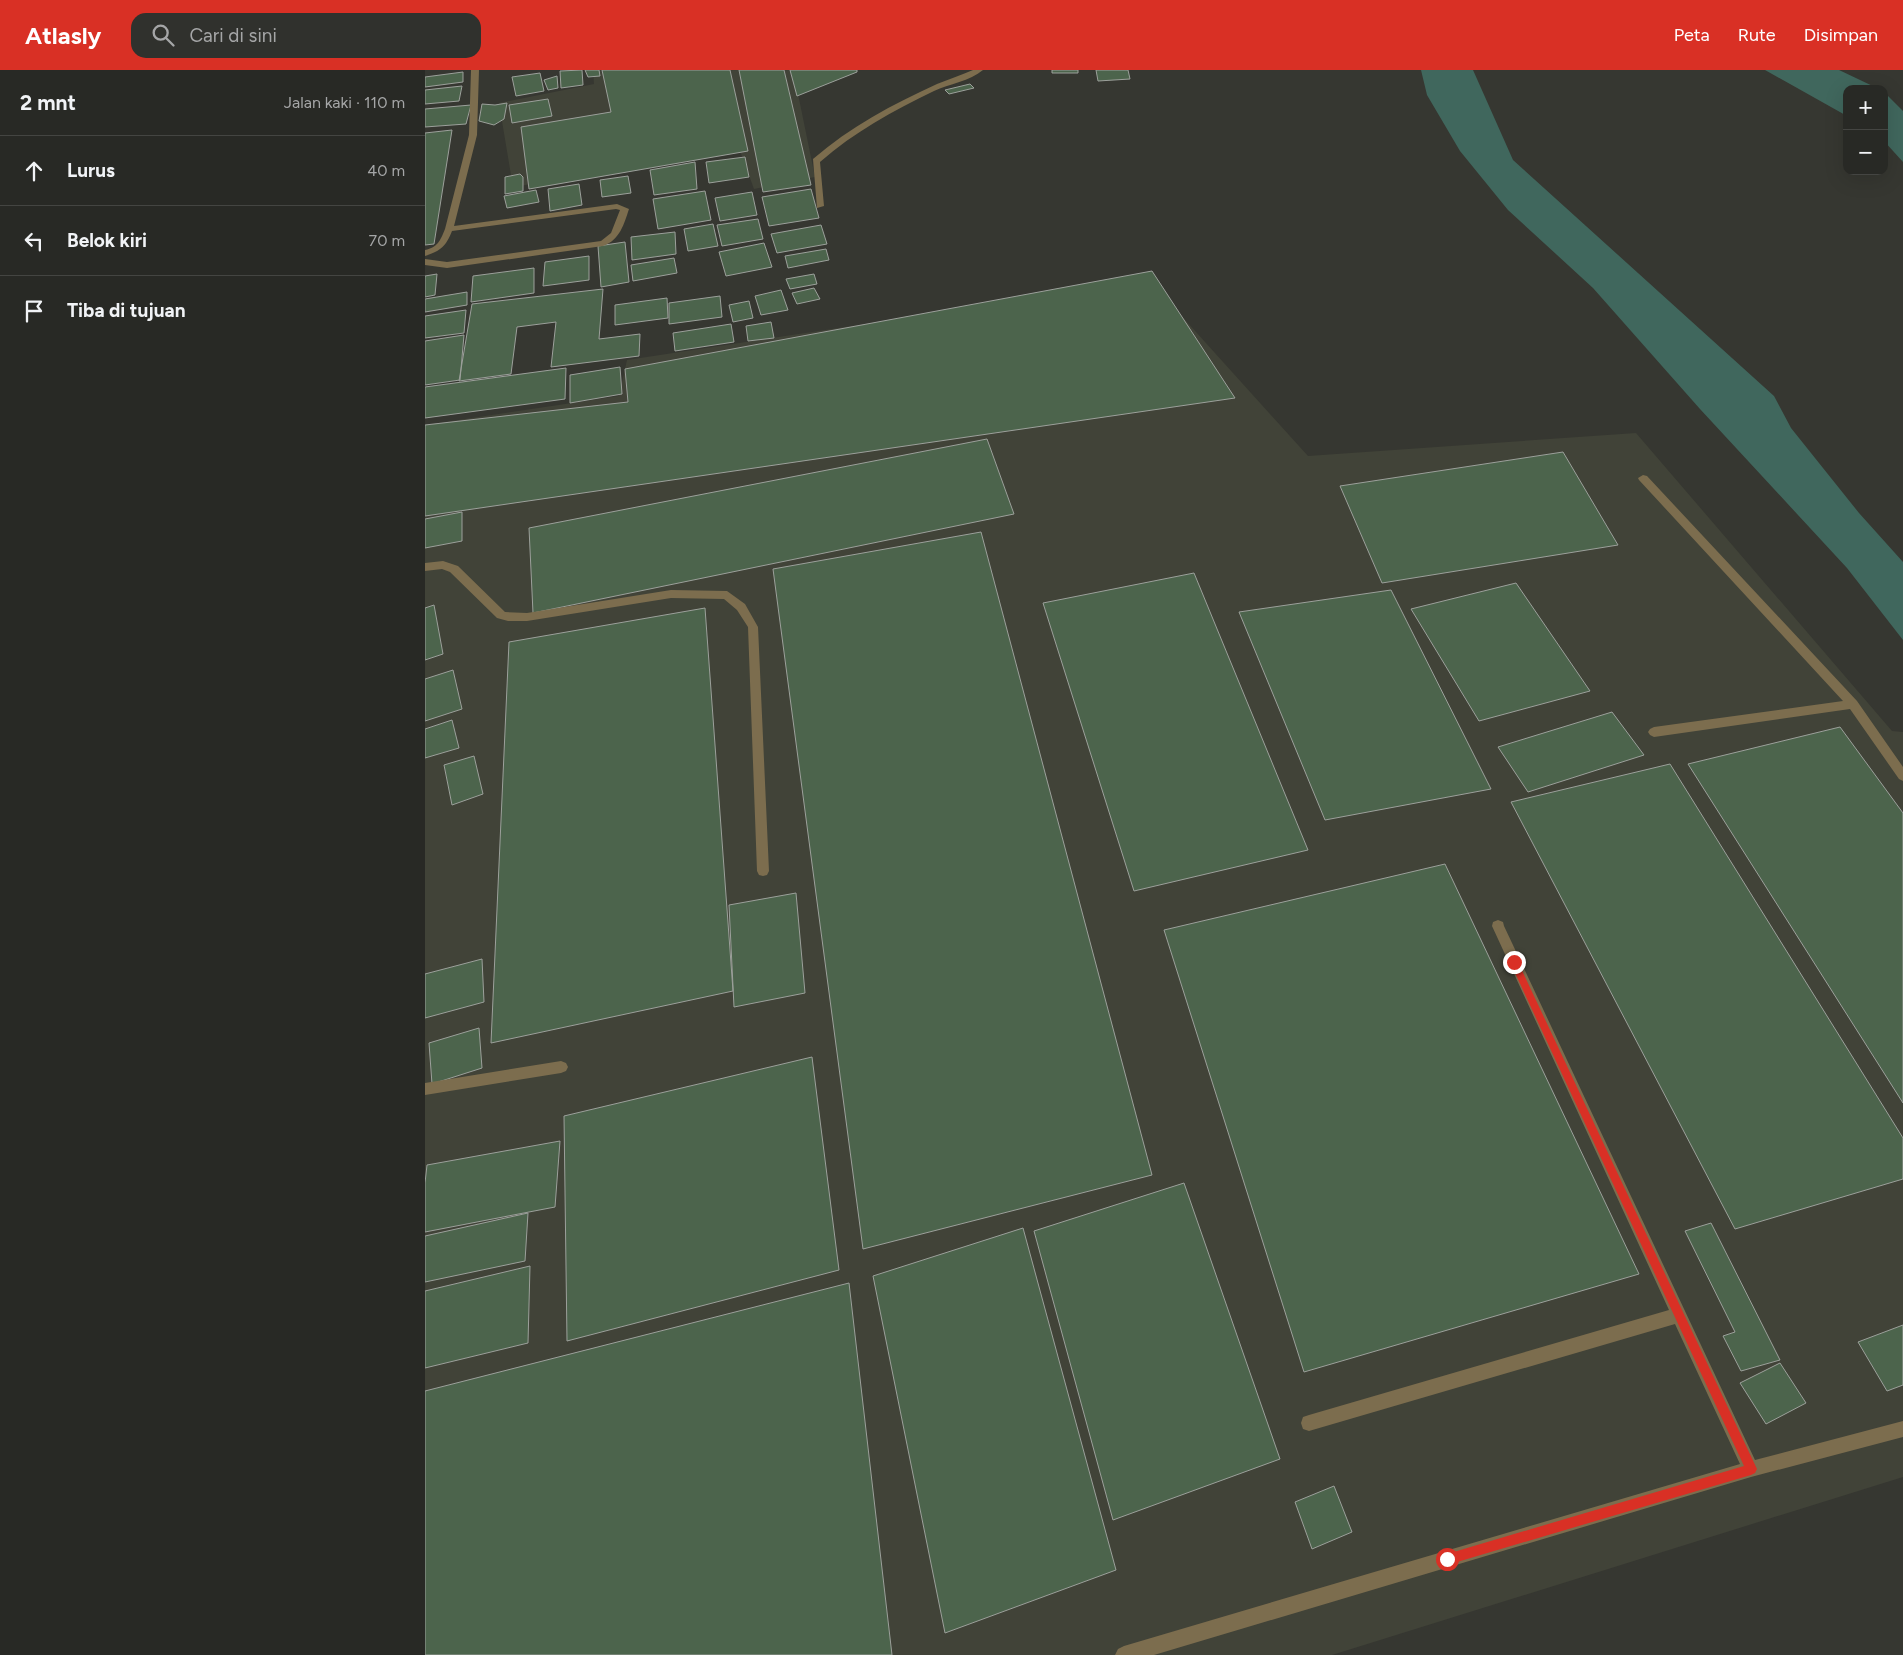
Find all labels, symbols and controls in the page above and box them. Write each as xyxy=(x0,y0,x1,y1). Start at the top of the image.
search box xyxy=(131,13,481,58)
text: Atlasly xyxy=(25,21,101,50)
icon: search xyxy=(149,21,177,49)
text: Cari di sini xyxy=(189,24,277,47)
text: Peta xyxy=(1674,24,1710,46)
text: Rute xyxy=(1738,24,1776,46)
text: Disimpan xyxy=(1804,24,1878,46)
map controls xyxy=(1843,85,1888,175)
button: + xyxy=(1843,85,1888,130)
text: 2 mnt xyxy=(20,90,76,115)
text: Jalan kaki · 110 m xyxy=(284,93,405,112)
button: − xyxy=(1843,130,1888,175)
icon: ahead xyxy=(20,157,48,185)
text: Lurus xyxy=(67,159,115,182)
text: 40 m xyxy=(367,161,405,180)
icon: left xyxy=(20,227,48,255)
text: Belok kiri xyxy=(67,229,147,252)
text: 70 m xyxy=(369,231,405,250)
icon: arrive xyxy=(20,297,48,325)
text: Tiba di tujuan xyxy=(67,299,186,322)
route end xyxy=(1503,951,1526,974)
route start xyxy=(1436,1548,1459,1571)

